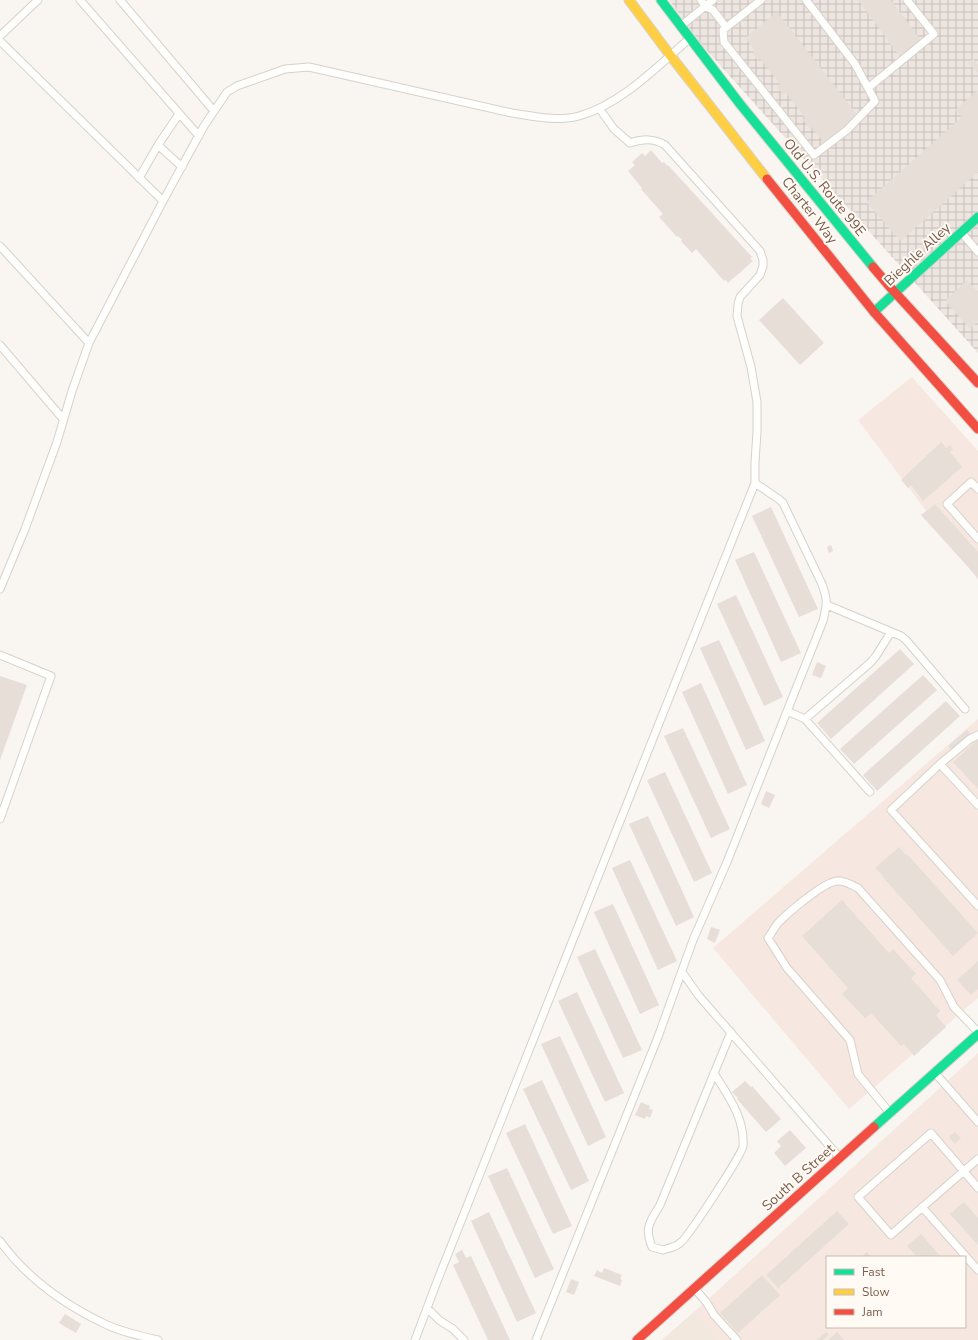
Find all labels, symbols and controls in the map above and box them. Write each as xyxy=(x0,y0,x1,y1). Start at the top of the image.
street label: Old U.S. Route 99E xyxy=(779,134,870,240)
street label: Charter Way xyxy=(777,173,842,248)
street label: Bieghle Alley xyxy=(880,218,955,290)
street label: South B Street xyxy=(758,1139,839,1215)
legend xyxy=(826,1256,966,1328)
text: Fast xyxy=(862,1264,885,1280)
text: Slow xyxy=(862,1284,890,1300)
text: Jam xyxy=(861,1304,883,1320)

